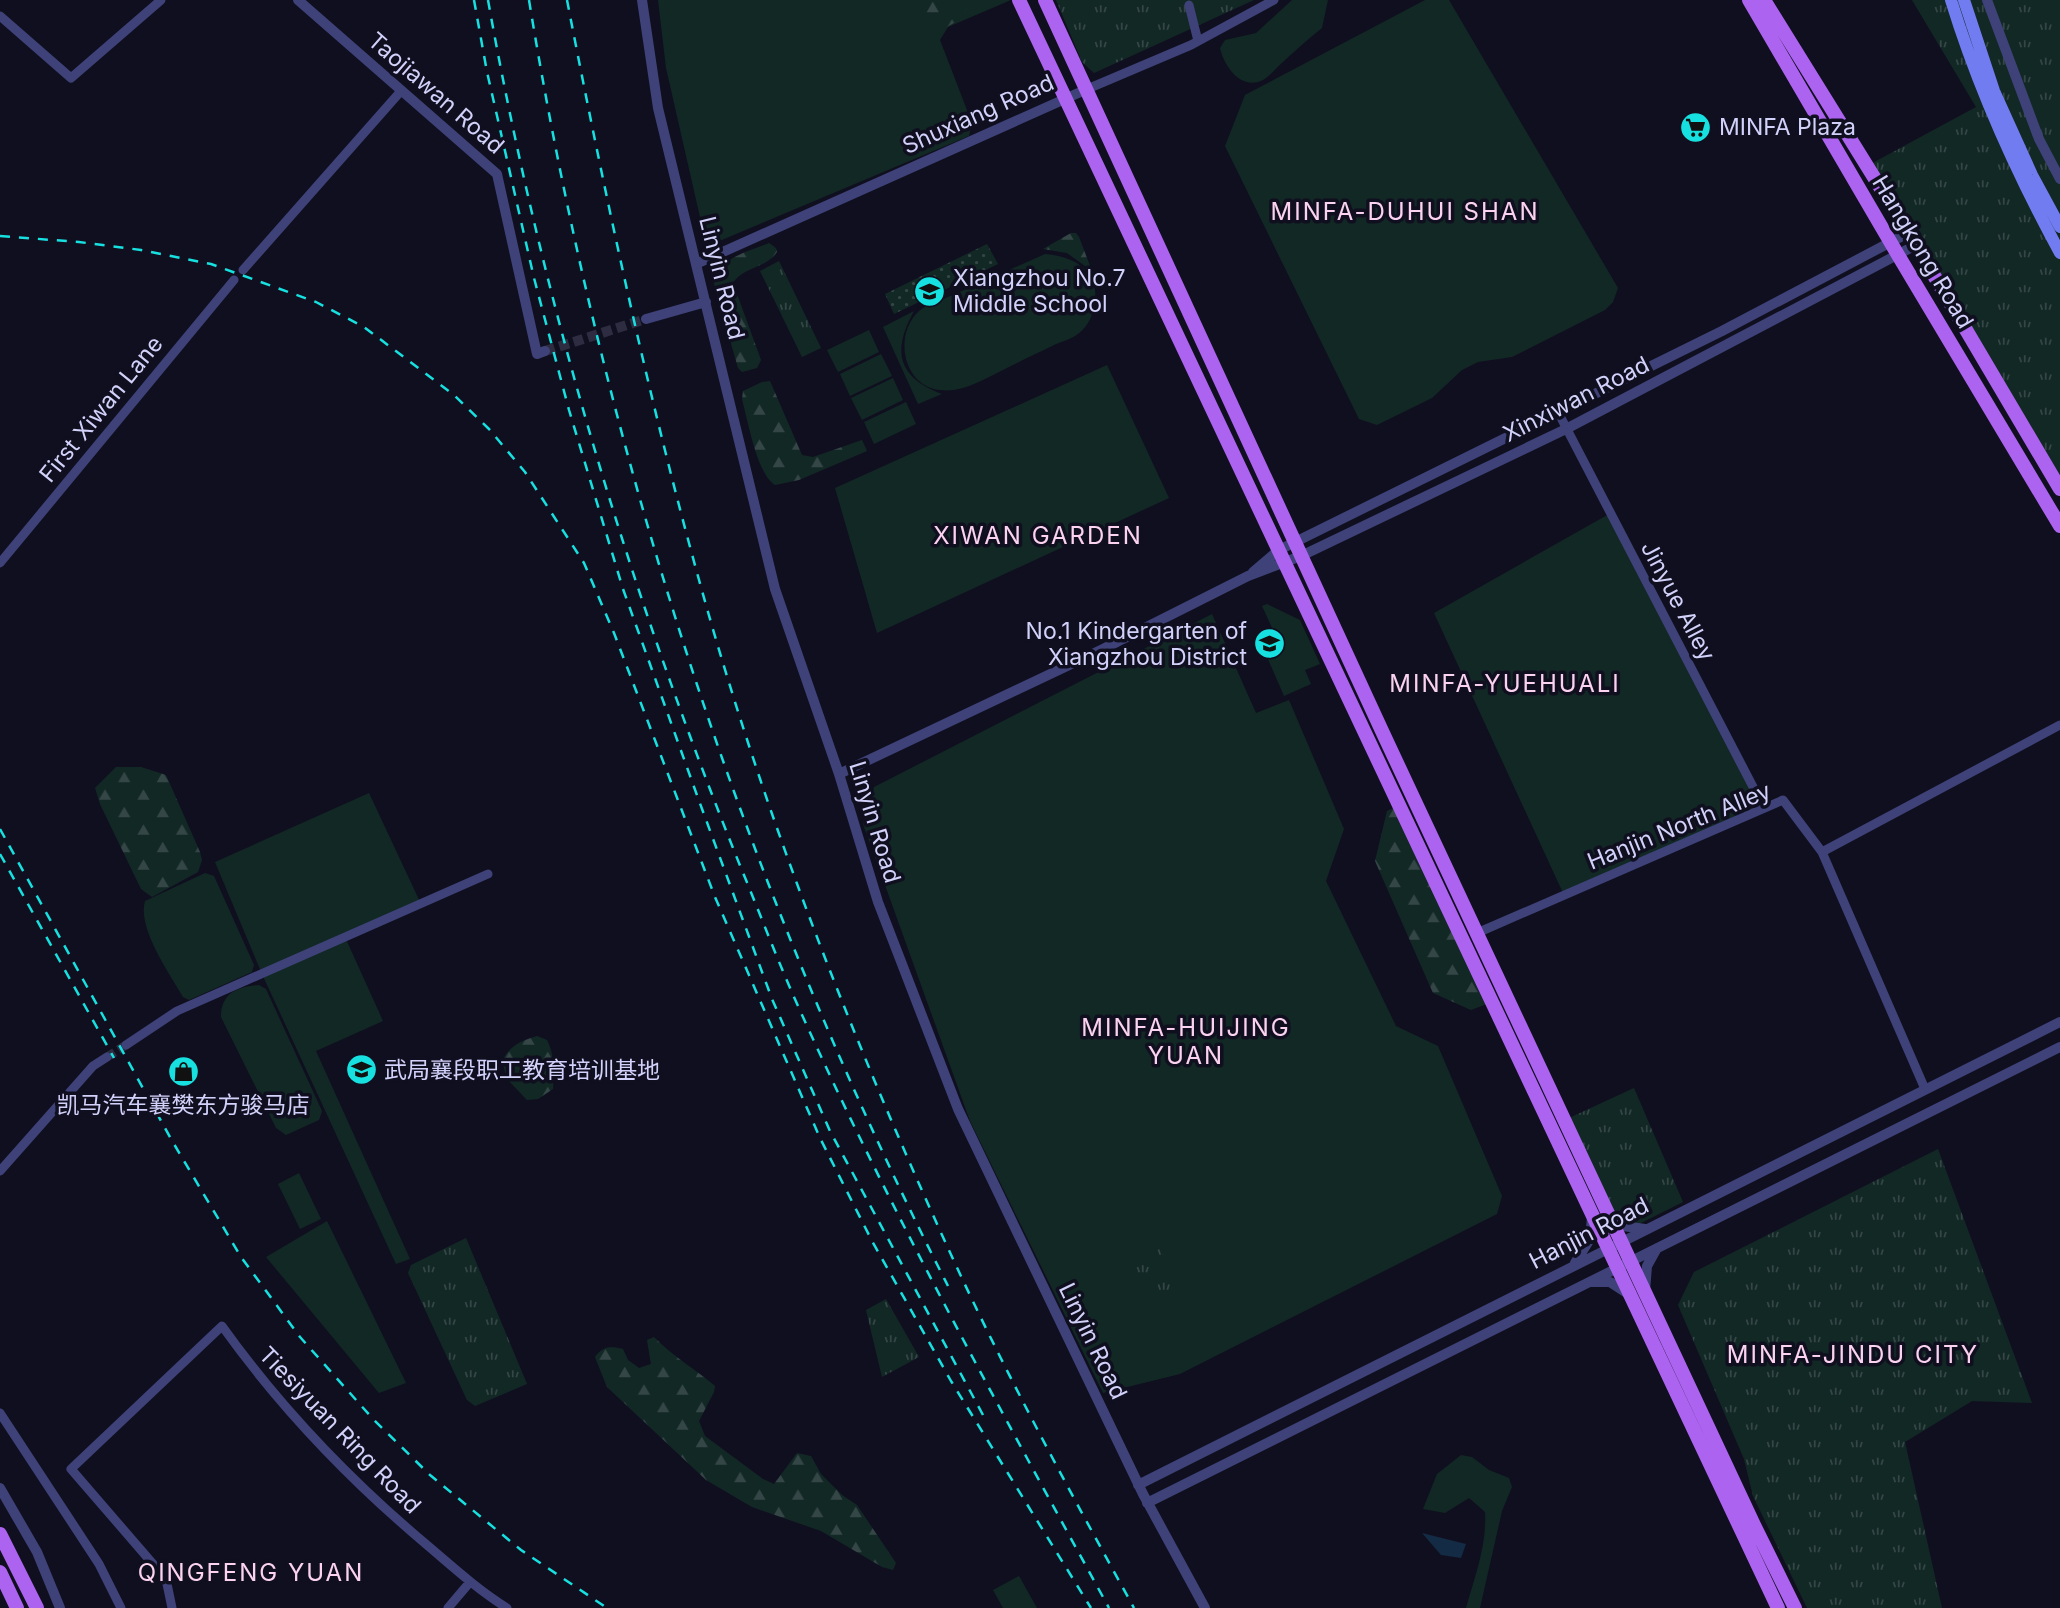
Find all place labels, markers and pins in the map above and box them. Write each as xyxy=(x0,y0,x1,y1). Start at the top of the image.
supermarket icon: MINFA Plaza xyxy=(1679,110,1713,144)
place label: MINFA Plaza xyxy=(1719,113,1856,141)
place label: Xiangzhou No.7 Middle School xyxy=(953,264,1125,318)
school or university icon: Xiangzhou No.7 Middle School xyxy=(913,274,947,308)
place label: No.1 Kindergarten of Xiangzhou District xyxy=(1026,617,1247,671)
school or university icon: No.1 Kindergarten of Xiangzhou District xyxy=(1253,627,1287,661)
school or university icon: 武局襄段职工教育培训基地 xyxy=(344,1053,378,1087)
shop icon: 凯马汽车襄樊东方骏马店 xyxy=(166,1054,200,1088)
place label: 武局襄段职工教育培训基地 xyxy=(384,1056,660,1084)
place label: 凯马汽车襄樊东方骏马店 xyxy=(57,1091,310,1119)

